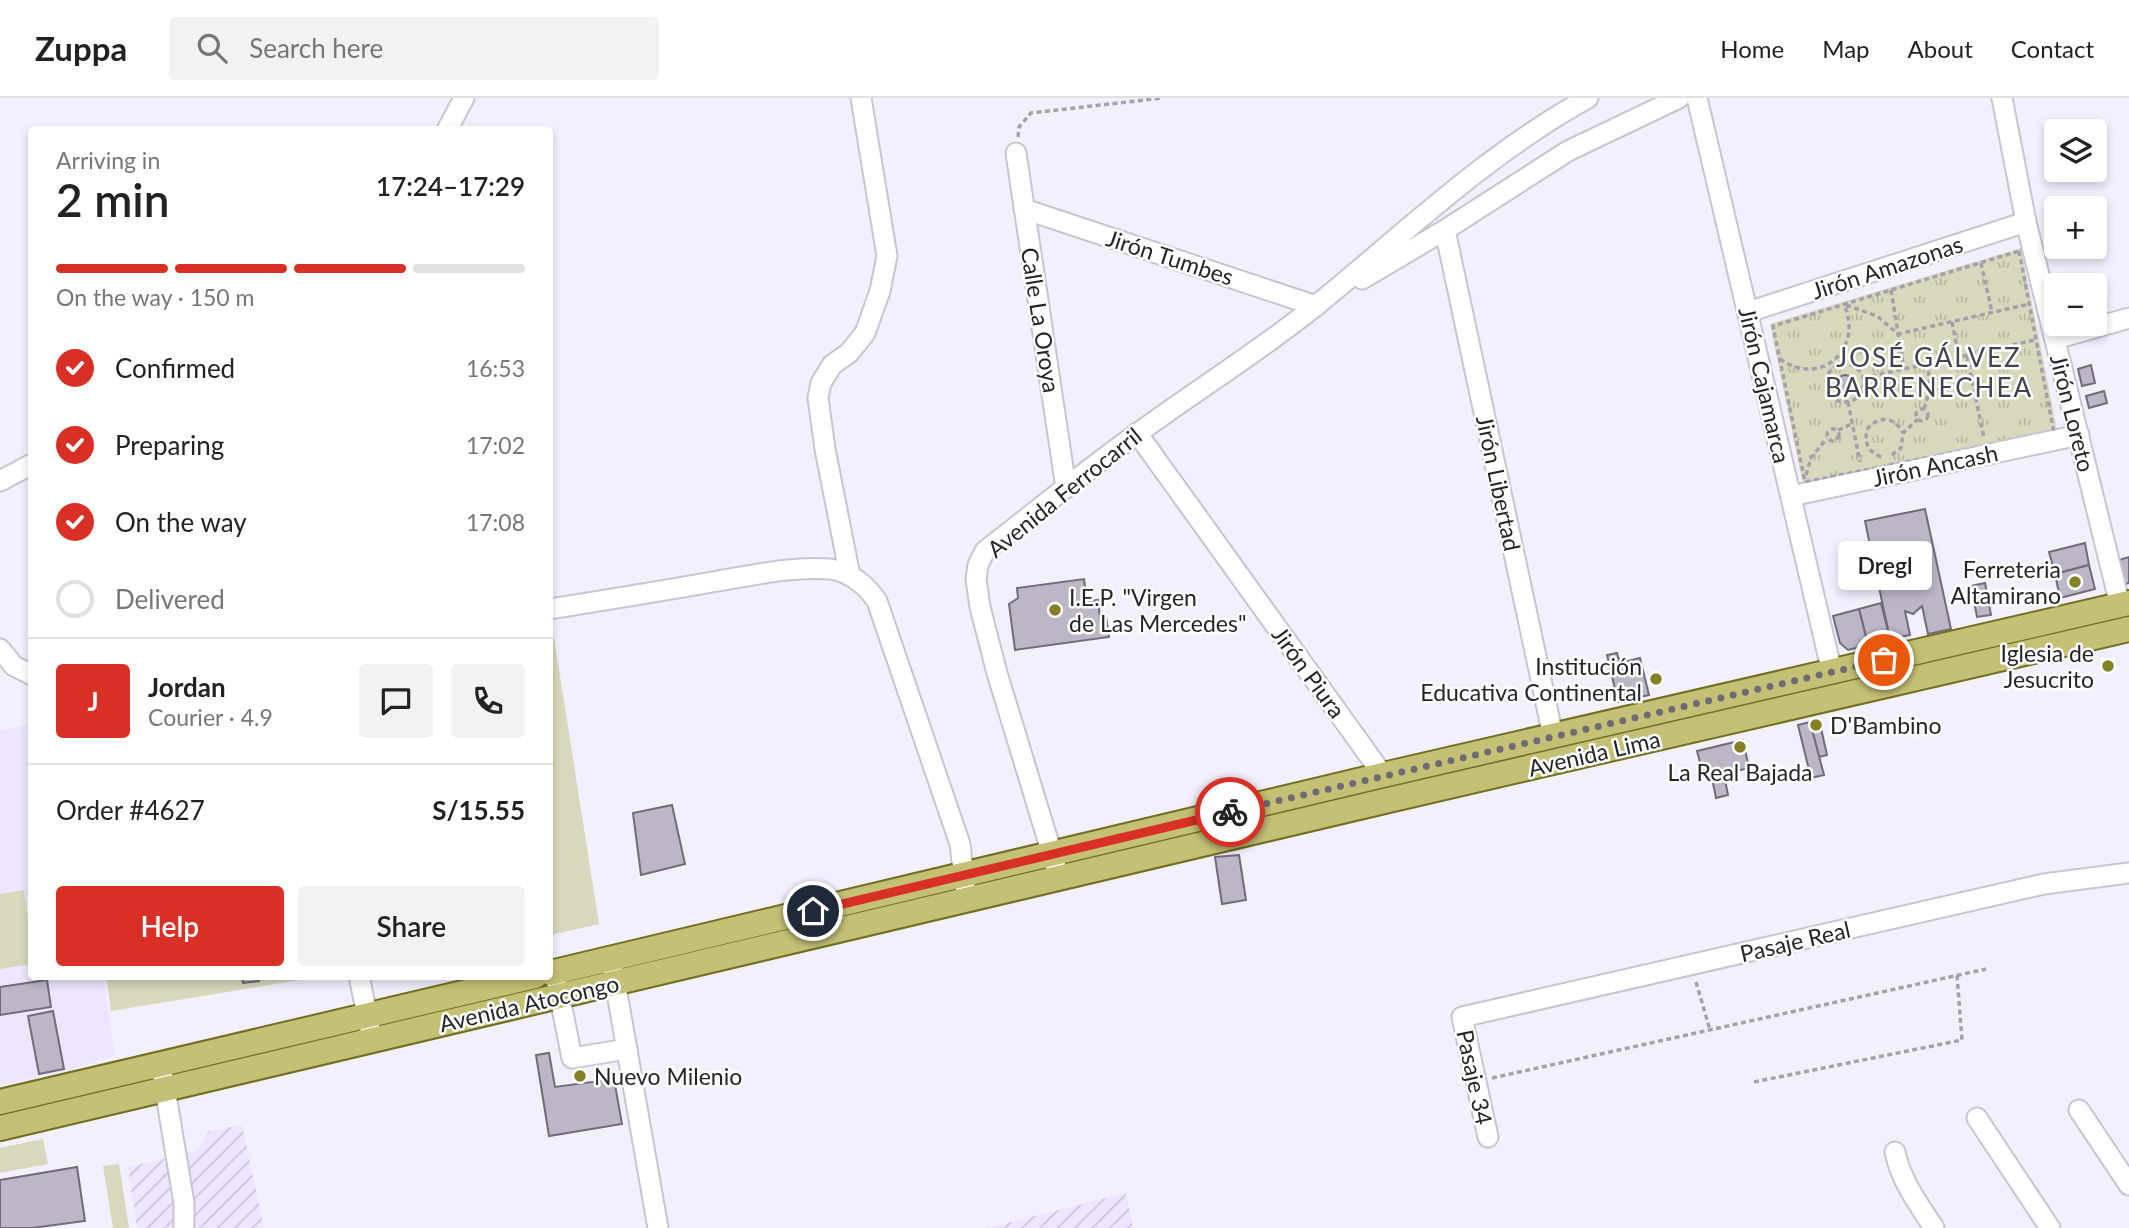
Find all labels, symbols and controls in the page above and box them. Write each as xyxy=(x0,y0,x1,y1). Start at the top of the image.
search box xyxy=(169,17,659,80)
text: Zuppa xyxy=(35,28,127,68)
icon: search xyxy=(193,29,231,67)
text: Search here xyxy=(249,32,383,64)
text: Home xyxy=(1720,34,1784,63)
text: Map xyxy=(1822,34,1870,63)
text: About xyxy=(1908,34,1973,63)
text: Contact xyxy=(2011,34,2094,63)
map controls xyxy=(2044,119,2107,336)
button: layers xyxy=(2044,119,2107,182)
text: Arriving in xyxy=(56,146,160,174)
text: 17:24–17:29 xyxy=(376,170,525,202)
text: 2 min xyxy=(56,172,170,227)
button: + xyxy=(2044,196,2107,259)
street label: Jirón Tumbes xyxy=(1103,223,1237,291)
street label: Jirón Amazonas xyxy=(1808,229,1966,305)
street label: Calle La Oroya xyxy=(1016,245,1066,395)
button: − xyxy=(2044,273,2107,336)
text: On the way · 150 m xyxy=(56,283,255,311)
street label: Jirón Cajamarca xyxy=(1733,304,1797,466)
district label: JOSÉ GÁLVEZ BARRENECHEA xyxy=(1825,341,2033,403)
icon: check xyxy=(56,349,94,387)
street label: Jirón Loreto xyxy=(2045,351,2101,475)
text: Confirmed xyxy=(115,352,235,384)
text: 16:53 xyxy=(466,354,525,382)
street label: Jirón Libertad xyxy=(1471,413,1527,553)
street label: Avenida Ferrocarril xyxy=(981,421,1147,563)
icon: check xyxy=(56,426,94,464)
text: Preparing xyxy=(115,429,224,461)
text: 17:02 xyxy=(466,431,525,459)
street label: Jirón Ancash xyxy=(1870,438,2000,492)
icon: check xyxy=(56,503,94,541)
text: On the way xyxy=(115,506,247,538)
text: 17:08 xyxy=(466,508,525,536)
callout: Dregl xyxy=(1837,541,1931,590)
text: Dregl xyxy=(1857,551,1913,579)
place label: Ferreteria Altamirano xyxy=(1950,555,2061,609)
marker: Ferreteria Altamirano xyxy=(2067,574,2083,590)
text: Delivered xyxy=(115,583,225,615)
place label: I.E.P. "Virgen de Las Mercedes" xyxy=(1069,583,1246,637)
marker: I.E.P. "Virgen de Las Mercedes" xyxy=(1047,602,1063,618)
street label: Jirón Piura xyxy=(1266,621,1352,723)
pin xyxy=(1854,630,1914,690)
place label: Iglesia de Jesucrito xyxy=(2001,639,2094,693)
icon: bag xyxy=(1865,641,1903,679)
place label: Institución Educativa Continental xyxy=(1420,652,1642,706)
marker: Iglesia de Jesucrito xyxy=(2100,658,2116,674)
button: chat xyxy=(359,664,433,738)
button: phone xyxy=(451,664,525,738)
text: Jordan xyxy=(148,671,226,703)
marker: Institución Educativa Continental xyxy=(1648,671,1664,687)
text: J xyxy=(87,685,99,717)
text: Courier · 4.9 xyxy=(148,703,273,731)
place label: D'Bambino xyxy=(1830,711,1942,739)
marker: D'Bambino xyxy=(1808,717,1824,733)
street label: Avenida Lima xyxy=(1525,724,1663,782)
marker: La Real Bajada xyxy=(1732,739,1748,755)
place label: La Real Bajada xyxy=(1667,758,1813,786)
courier xyxy=(1195,777,1265,847)
icon: bike xyxy=(1211,793,1249,831)
text: Order #4627 xyxy=(56,794,205,826)
text: S/15.55 xyxy=(432,794,525,826)
pin xyxy=(783,881,843,941)
button: Help xyxy=(56,886,284,966)
button: Share xyxy=(298,886,525,966)
icon: home xyxy=(794,892,832,930)
street label: Pasaje Real xyxy=(1737,915,1853,967)
street label: Avenida Atocongo xyxy=(436,969,622,1037)
street label: Pasaje 34 xyxy=(1451,1027,1499,1127)
place label: Nuevo Milenio xyxy=(594,1062,742,1090)
marker: Nuevo Milenio xyxy=(572,1068,588,1084)

